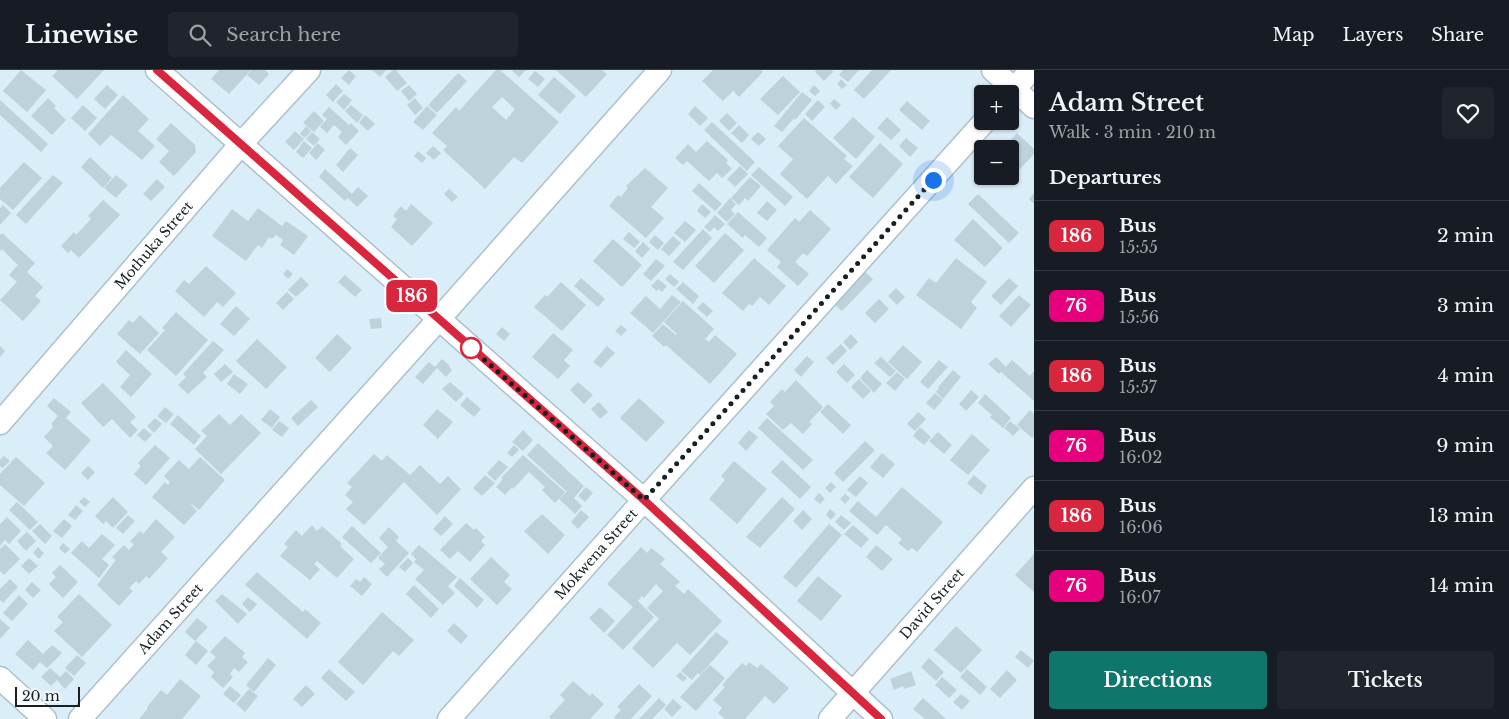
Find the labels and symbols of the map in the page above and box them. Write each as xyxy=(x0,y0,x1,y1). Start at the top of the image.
your location xyxy=(921,168,946,193)
street label: Mothuka Street xyxy=(111,197,197,293)
line badge: 186 xyxy=(383,280,441,312)
unlabelled marker xyxy=(460,337,482,359)
street label: Mokwena Street xyxy=(551,504,642,603)
street label: David Street xyxy=(896,564,969,643)
street label: Adam Street xyxy=(133,579,207,658)
scale bar xyxy=(15,684,80,707)

